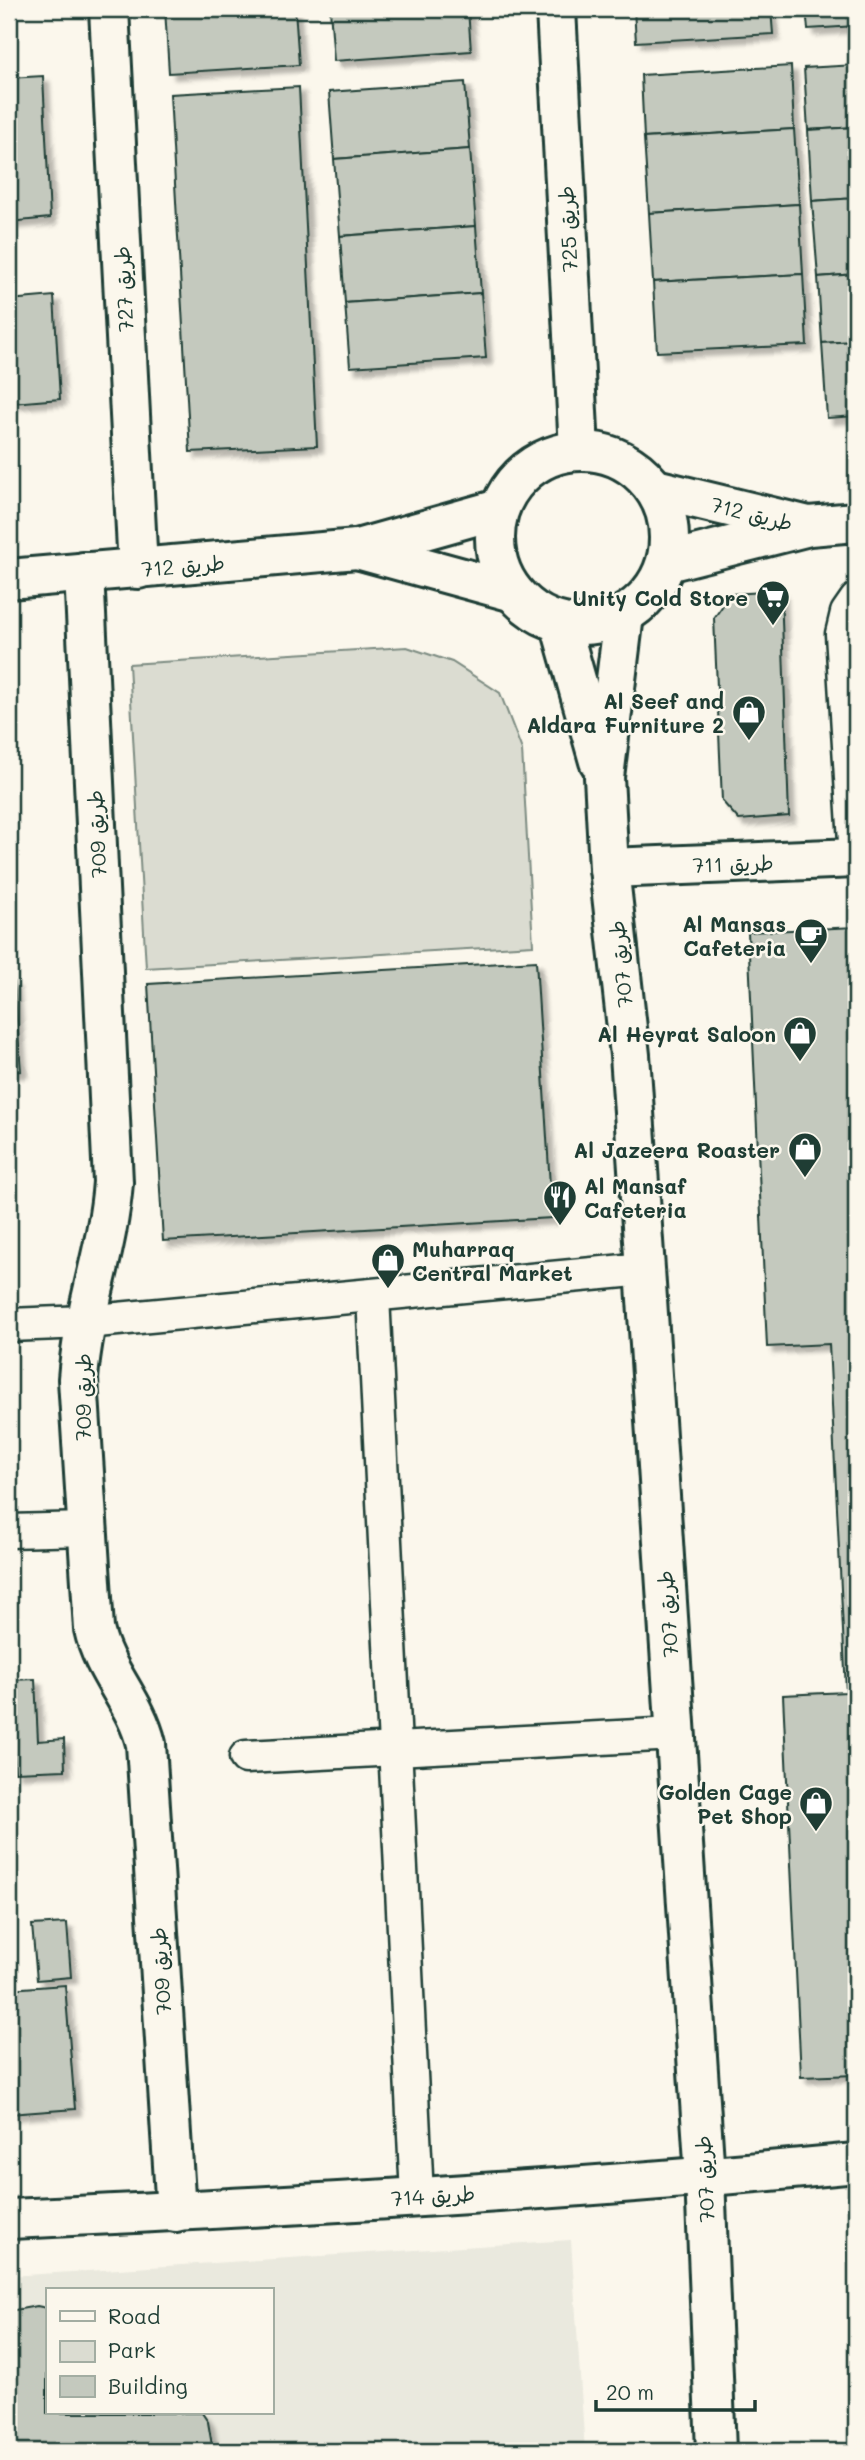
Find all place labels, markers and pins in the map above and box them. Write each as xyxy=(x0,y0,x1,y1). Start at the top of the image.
supermarket icon: Unity Cold Store xyxy=(754,578,792,627)
place label: Unity Cold Store xyxy=(572,584,748,612)
place label: Al Seef and Aldara Furniture 2 xyxy=(526,687,724,738)
shop icon: Al Seef and Aldara Furniture 2 xyxy=(730,693,768,742)
place label: Al Mansas Cafeteria xyxy=(682,910,786,961)
cafe icon: Al Mansas Cafeteria xyxy=(792,916,830,965)
shop icon: Al Heyrat Saloon xyxy=(781,1014,819,1063)
place label: Al Heyrat Saloon xyxy=(597,1020,776,1048)
shop icon: Al Jazeera Roaster xyxy=(786,1130,824,1179)
place label: Al Jazeera Roaster xyxy=(574,1136,780,1163)
place label: Al Mansaf Cafeteria xyxy=(584,1172,687,1223)
restaurant icon: Al Mansaf Cafeteria xyxy=(541,1178,579,1227)
place label: Muharraq Central Market xyxy=(412,1235,573,1286)
shop icon: Muharraq Central Market xyxy=(369,1241,407,1290)
place label: Golden Cage Pet Shop xyxy=(658,1778,792,1829)
shop icon: Golden Cage Pet Shop xyxy=(797,1784,835,1833)

